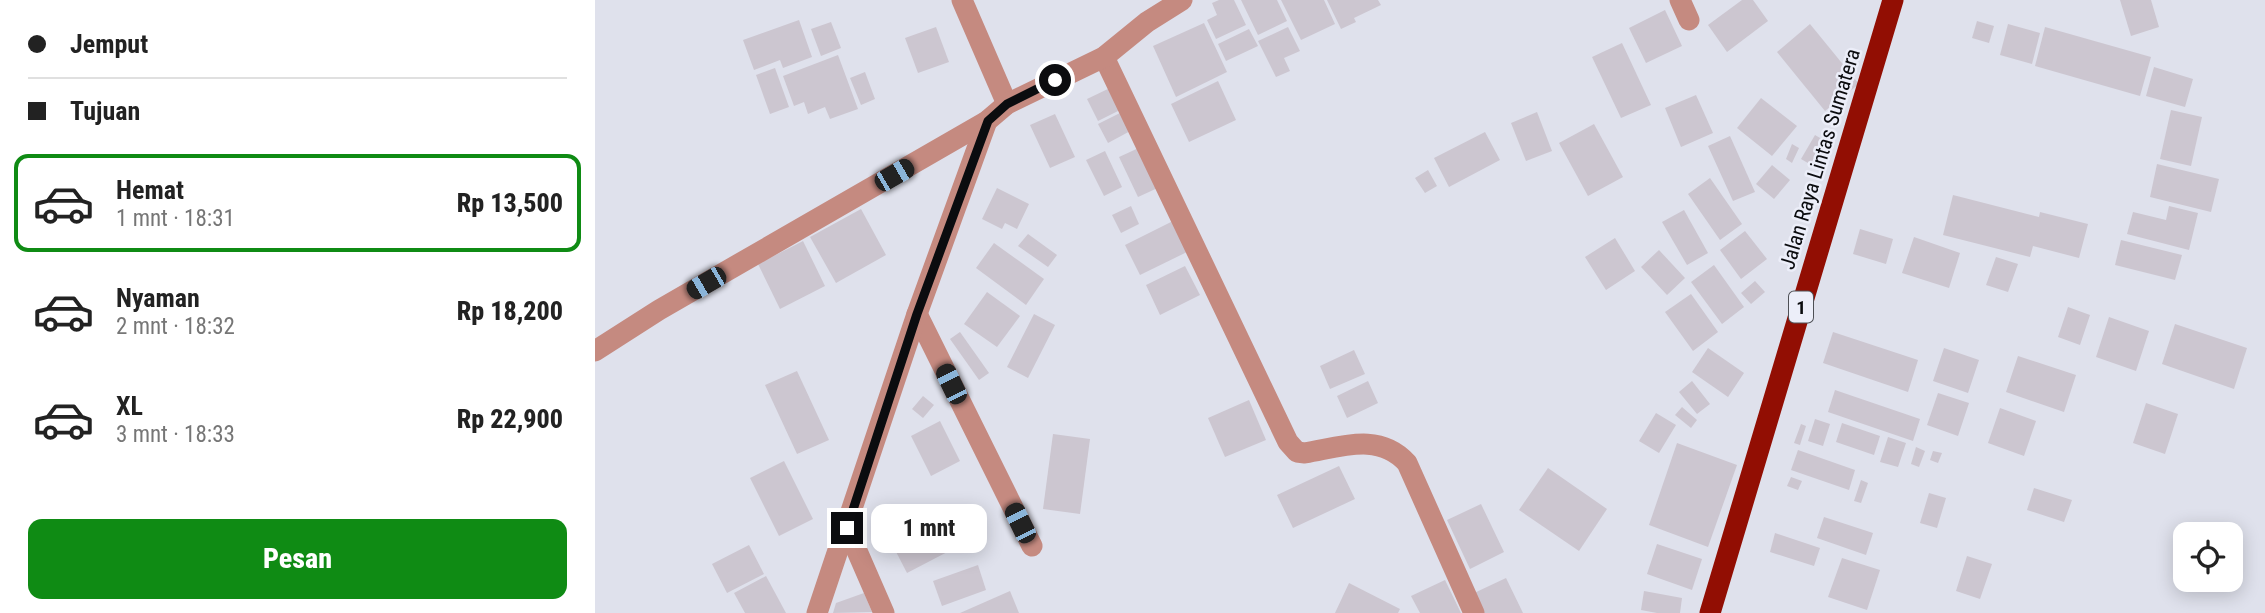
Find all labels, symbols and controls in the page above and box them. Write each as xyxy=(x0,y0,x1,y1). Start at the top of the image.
text: Jemput xyxy=(70,29,148,59)
street label: Jalan Raya Lintas Sumatera xyxy=(1775,46,1865,272)
route start xyxy=(1039,64,1071,96)
text: Tujuan xyxy=(70,96,140,126)
car xyxy=(871,155,918,195)
icon: car xyxy=(32,172,95,235)
text: Hemat xyxy=(116,175,184,205)
text: Rp 13,500 xyxy=(457,188,563,218)
text: 1 mnt · 18:31 xyxy=(116,205,235,232)
car xyxy=(683,263,730,303)
icon: car xyxy=(32,280,95,343)
text: Nyaman xyxy=(116,283,200,313)
road number: 1 xyxy=(1789,292,1813,322)
text: Rp 18,200 xyxy=(457,296,563,326)
text: 2 mnt · 18:32 xyxy=(116,313,235,340)
car xyxy=(933,361,970,407)
icon: car xyxy=(32,388,95,451)
text: XL xyxy=(116,391,143,421)
text: Rp 22,900 xyxy=(457,404,563,434)
text: 3 mnt · 18:33 xyxy=(116,421,235,448)
car xyxy=(1002,500,1039,546)
callout: 1 mnt xyxy=(871,504,987,552)
route end xyxy=(831,512,863,544)
text: 1 mnt xyxy=(903,515,955,542)
button: Pesan xyxy=(28,519,567,599)
map controls xyxy=(2173,522,2243,592)
button: locate xyxy=(2173,522,2243,592)

